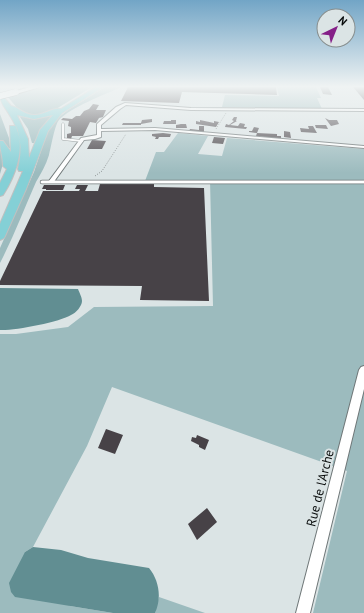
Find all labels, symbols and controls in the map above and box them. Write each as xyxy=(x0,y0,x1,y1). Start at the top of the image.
north arrow xyxy=(316,8,356,48)
text: N xyxy=(335,13,350,28)
street label: Rue de l'Arche xyxy=(302,448,338,528)

